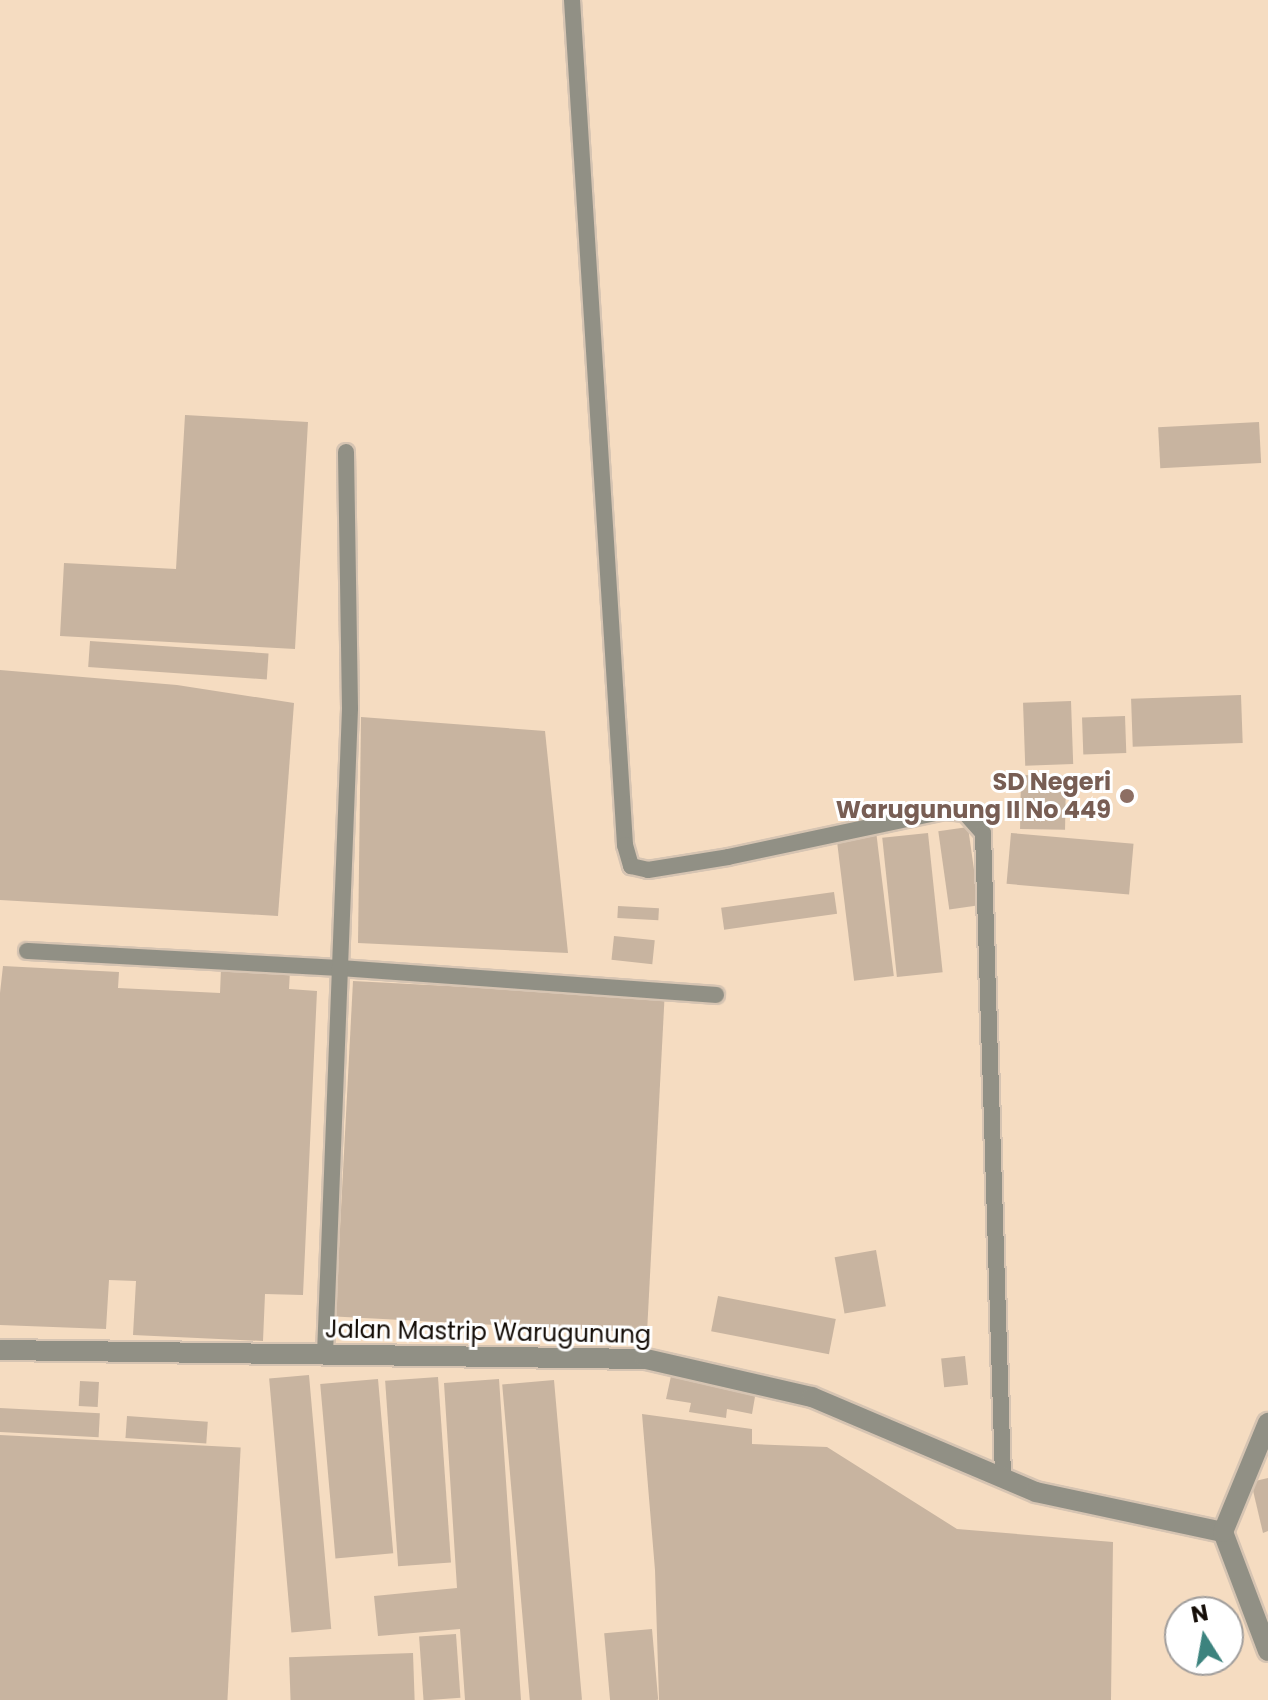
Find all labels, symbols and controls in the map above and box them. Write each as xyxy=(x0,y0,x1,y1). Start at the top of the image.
place label: SD Negeri Warugunung II No 449 xyxy=(836,768,1111,824)
marker: SD Negeri Warugunung II No 449 xyxy=(1118,787,1136,805)
street label: Jalan Mastrip Warugunung xyxy=(325,1315,651,1349)
north arrow xyxy=(1164,1596,1244,1676)
text: N xyxy=(1189,1597,1211,1631)

